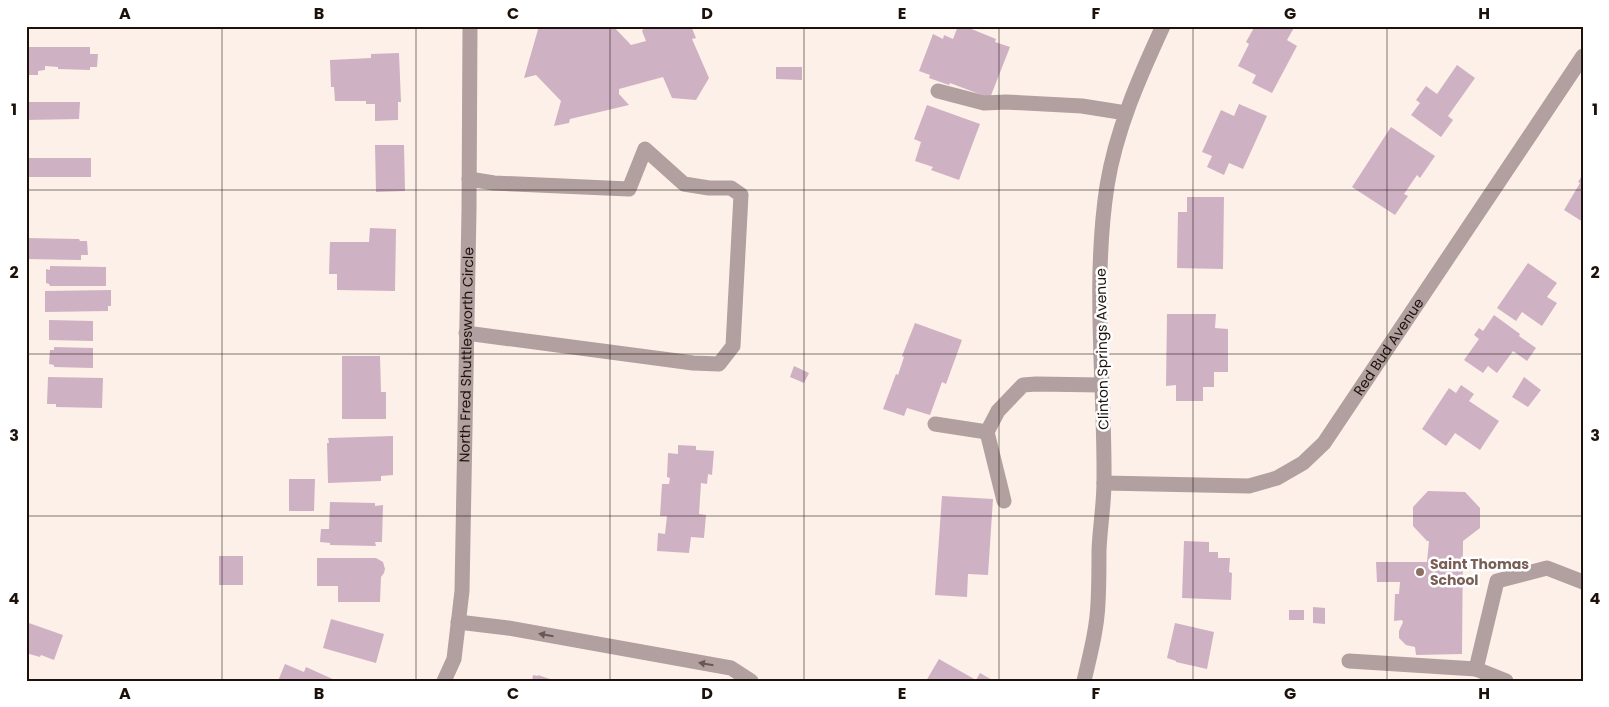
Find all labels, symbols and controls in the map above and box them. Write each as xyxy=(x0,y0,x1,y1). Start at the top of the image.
text: A xyxy=(119,2,131,25)
text: B xyxy=(314,2,324,25)
text: C xyxy=(507,2,519,25)
text: D xyxy=(701,2,713,25)
text: E xyxy=(898,2,906,25)
text: F xyxy=(1092,2,1101,25)
text: G xyxy=(1284,2,1296,25)
text: H xyxy=(1478,2,1490,25)
text: 1 xyxy=(11,98,17,121)
text: 1 xyxy=(1592,98,1598,121)
street label: North Fred Shuttlesworth Circle xyxy=(454,246,478,463)
text: 2 xyxy=(9,261,19,284)
text: 2 xyxy=(1590,261,1600,284)
street label: Clinton Springs Avenue xyxy=(1091,268,1113,430)
street label: Red Bud Avenue xyxy=(1348,294,1429,400)
text: 3 xyxy=(9,424,19,447)
text: 3 xyxy=(1590,424,1600,447)
place label: Saint Thomas School xyxy=(1430,554,1529,590)
marker: Saint Thomas School xyxy=(1414,566,1426,578)
text: 4 xyxy=(9,587,20,610)
text: 4 xyxy=(1590,587,1601,610)
one-way arrow xyxy=(538,631,554,639)
one-way arrow xyxy=(699,660,714,668)
text: A xyxy=(119,682,131,705)
text: B xyxy=(314,682,324,705)
text: C xyxy=(507,682,519,705)
text: D xyxy=(701,682,713,705)
text: E xyxy=(898,682,906,705)
text: F xyxy=(1092,682,1101,705)
text: G xyxy=(1284,682,1296,705)
text: H xyxy=(1478,682,1490,705)

